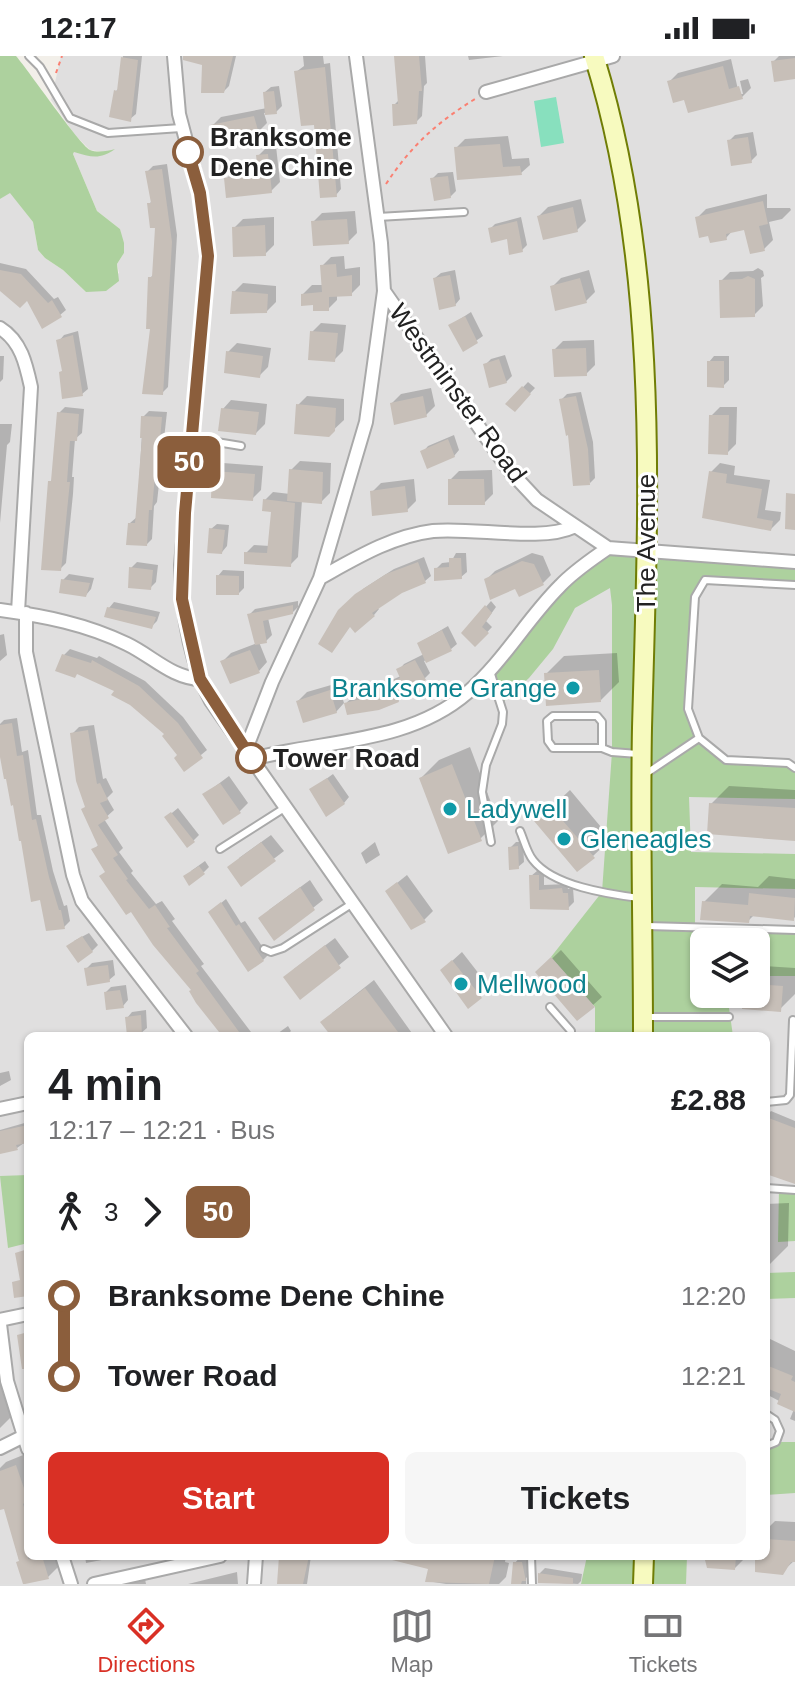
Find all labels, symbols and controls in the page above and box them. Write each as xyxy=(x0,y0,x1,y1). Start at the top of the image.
text: 12:17 xyxy=(40,11,117,44)
place label: Branksome Dene Chine xyxy=(210,122,353,182)
marker: Branksome Dene Chine xyxy=(173,137,203,167)
street label: Westminster Road xyxy=(383,298,533,488)
line badge: 50 xyxy=(153,436,225,488)
text: 50 xyxy=(173,446,205,477)
street label: The Avenue xyxy=(631,474,661,612)
place label: Branksome Grange xyxy=(332,673,557,703)
marker: Branksome Grange xyxy=(564,679,582,697)
marker: Tower Road xyxy=(236,743,266,773)
place label: Tower Road xyxy=(273,743,420,773)
place label: Ladywell xyxy=(466,794,567,824)
marker: Ladywell xyxy=(441,800,459,818)
place label: Gleneagles xyxy=(580,824,712,854)
marker: Gleneagles xyxy=(555,830,573,848)
map controls xyxy=(690,928,770,1008)
button: layers xyxy=(690,928,770,1008)
place label: Mellwood xyxy=(477,969,587,999)
marker: Mellwood xyxy=(452,975,470,993)
text: 4 min xyxy=(48,1060,163,1109)
text: £2.88 xyxy=(671,1083,746,1116)
text: 12:17 – 12:21 · Bus xyxy=(48,1115,275,1145)
icon: walk xyxy=(48,1190,92,1234)
icon: forward xyxy=(130,1190,174,1234)
text: 50 xyxy=(202,1196,234,1227)
text: 3 xyxy=(104,1197,118,1227)
text: Branksome Dene Chine xyxy=(108,1279,445,1312)
text: 12:20 xyxy=(681,1281,746,1311)
text: Tower Road xyxy=(108,1359,277,1392)
text: 12:21 xyxy=(681,1361,746,1391)
button: Start xyxy=(48,1452,389,1544)
button: Tickets xyxy=(405,1452,746,1544)
tab: Directions xyxy=(97,1604,195,1678)
tab: Map xyxy=(390,1604,434,1678)
tab: Tickets xyxy=(629,1604,698,1678)

